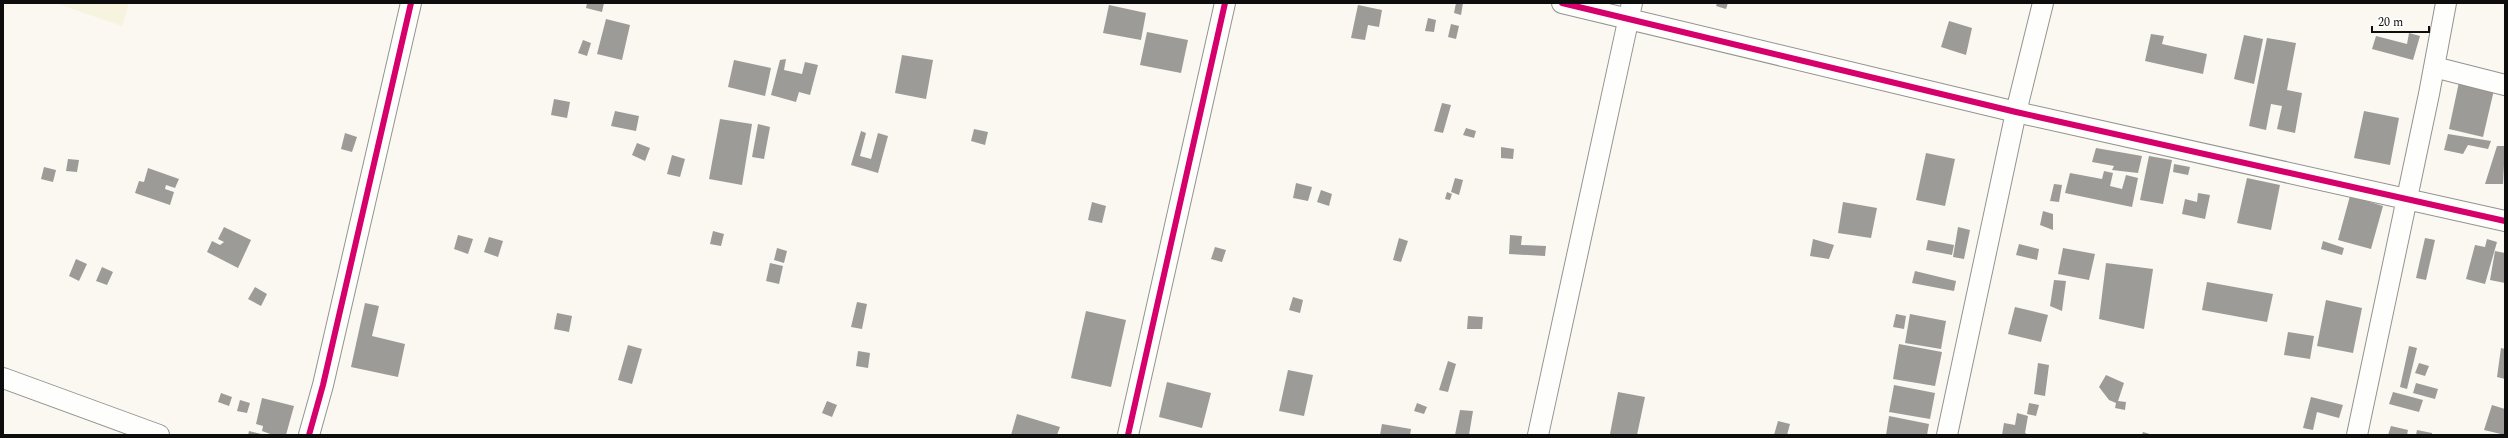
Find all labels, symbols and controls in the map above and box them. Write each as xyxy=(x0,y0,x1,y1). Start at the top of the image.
scale bar xyxy=(2372,8,2429,34)
text: 20 m xyxy=(2378,13,2403,32)

